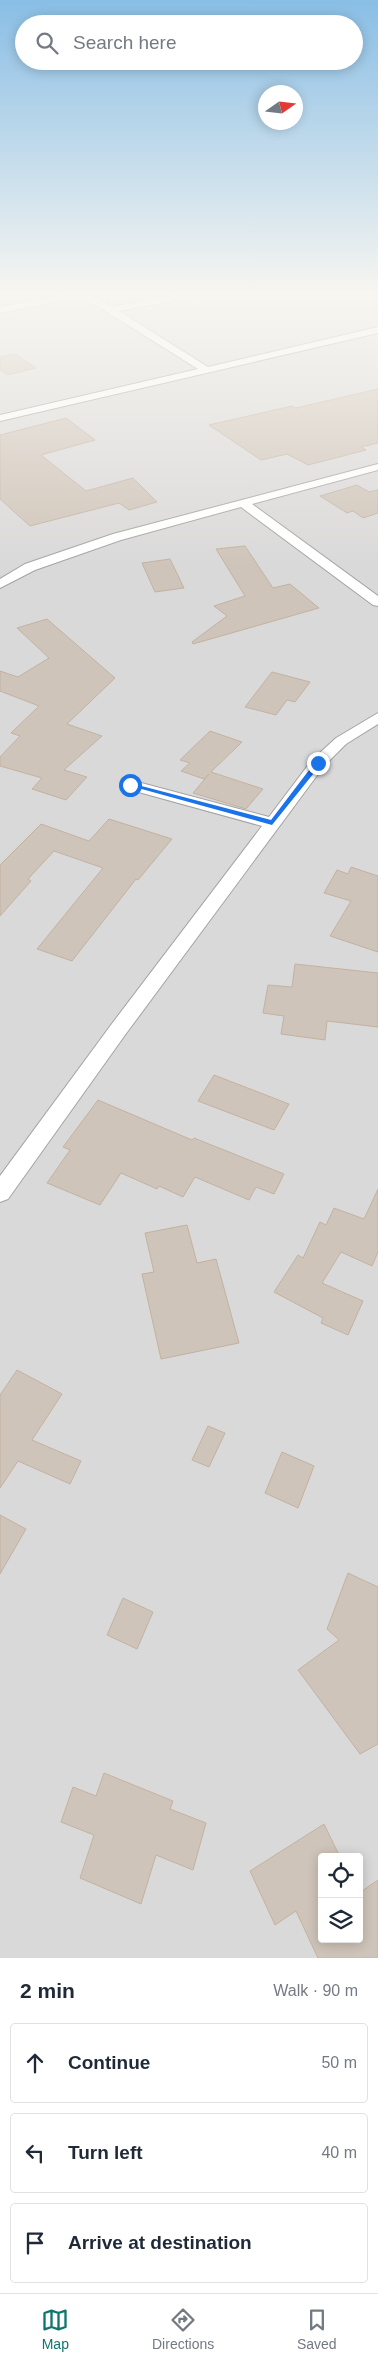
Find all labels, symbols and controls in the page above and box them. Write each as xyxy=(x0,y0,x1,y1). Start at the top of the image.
search box xyxy=(15,15,363,70)
icon: search xyxy=(33,29,61,57)
text: Search here xyxy=(73,32,177,53)
north arrow xyxy=(258,85,303,130)
route end xyxy=(307,752,330,775)
route start xyxy=(119,774,142,797)
map controls xyxy=(318,1853,363,1943)
button: locate xyxy=(318,1853,363,1898)
button: layers xyxy=(318,1898,363,1943)
text: 2 min xyxy=(20,1979,75,2002)
text: Walk · 90 m xyxy=(273,1982,358,1999)
icon: ahead xyxy=(21,2049,49,2077)
text: Continue xyxy=(68,2052,150,2073)
text: 50 m xyxy=(321,2054,357,2071)
icon: left xyxy=(21,2139,49,2167)
text: Turn left xyxy=(68,2142,143,2163)
text: 40 m xyxy=(321,2144,357,2161)
icon: arrive xyxy=(21,2229,49,2257)
text: Arrive at destination xyxy=(68,2232,252,2253)
tab: Map xyxy=(41,2306,69,2352)
tab: Directions xyxy=(152,2306,214,2352)
tab: Saved xyxy=(297,2306,337,2352)

